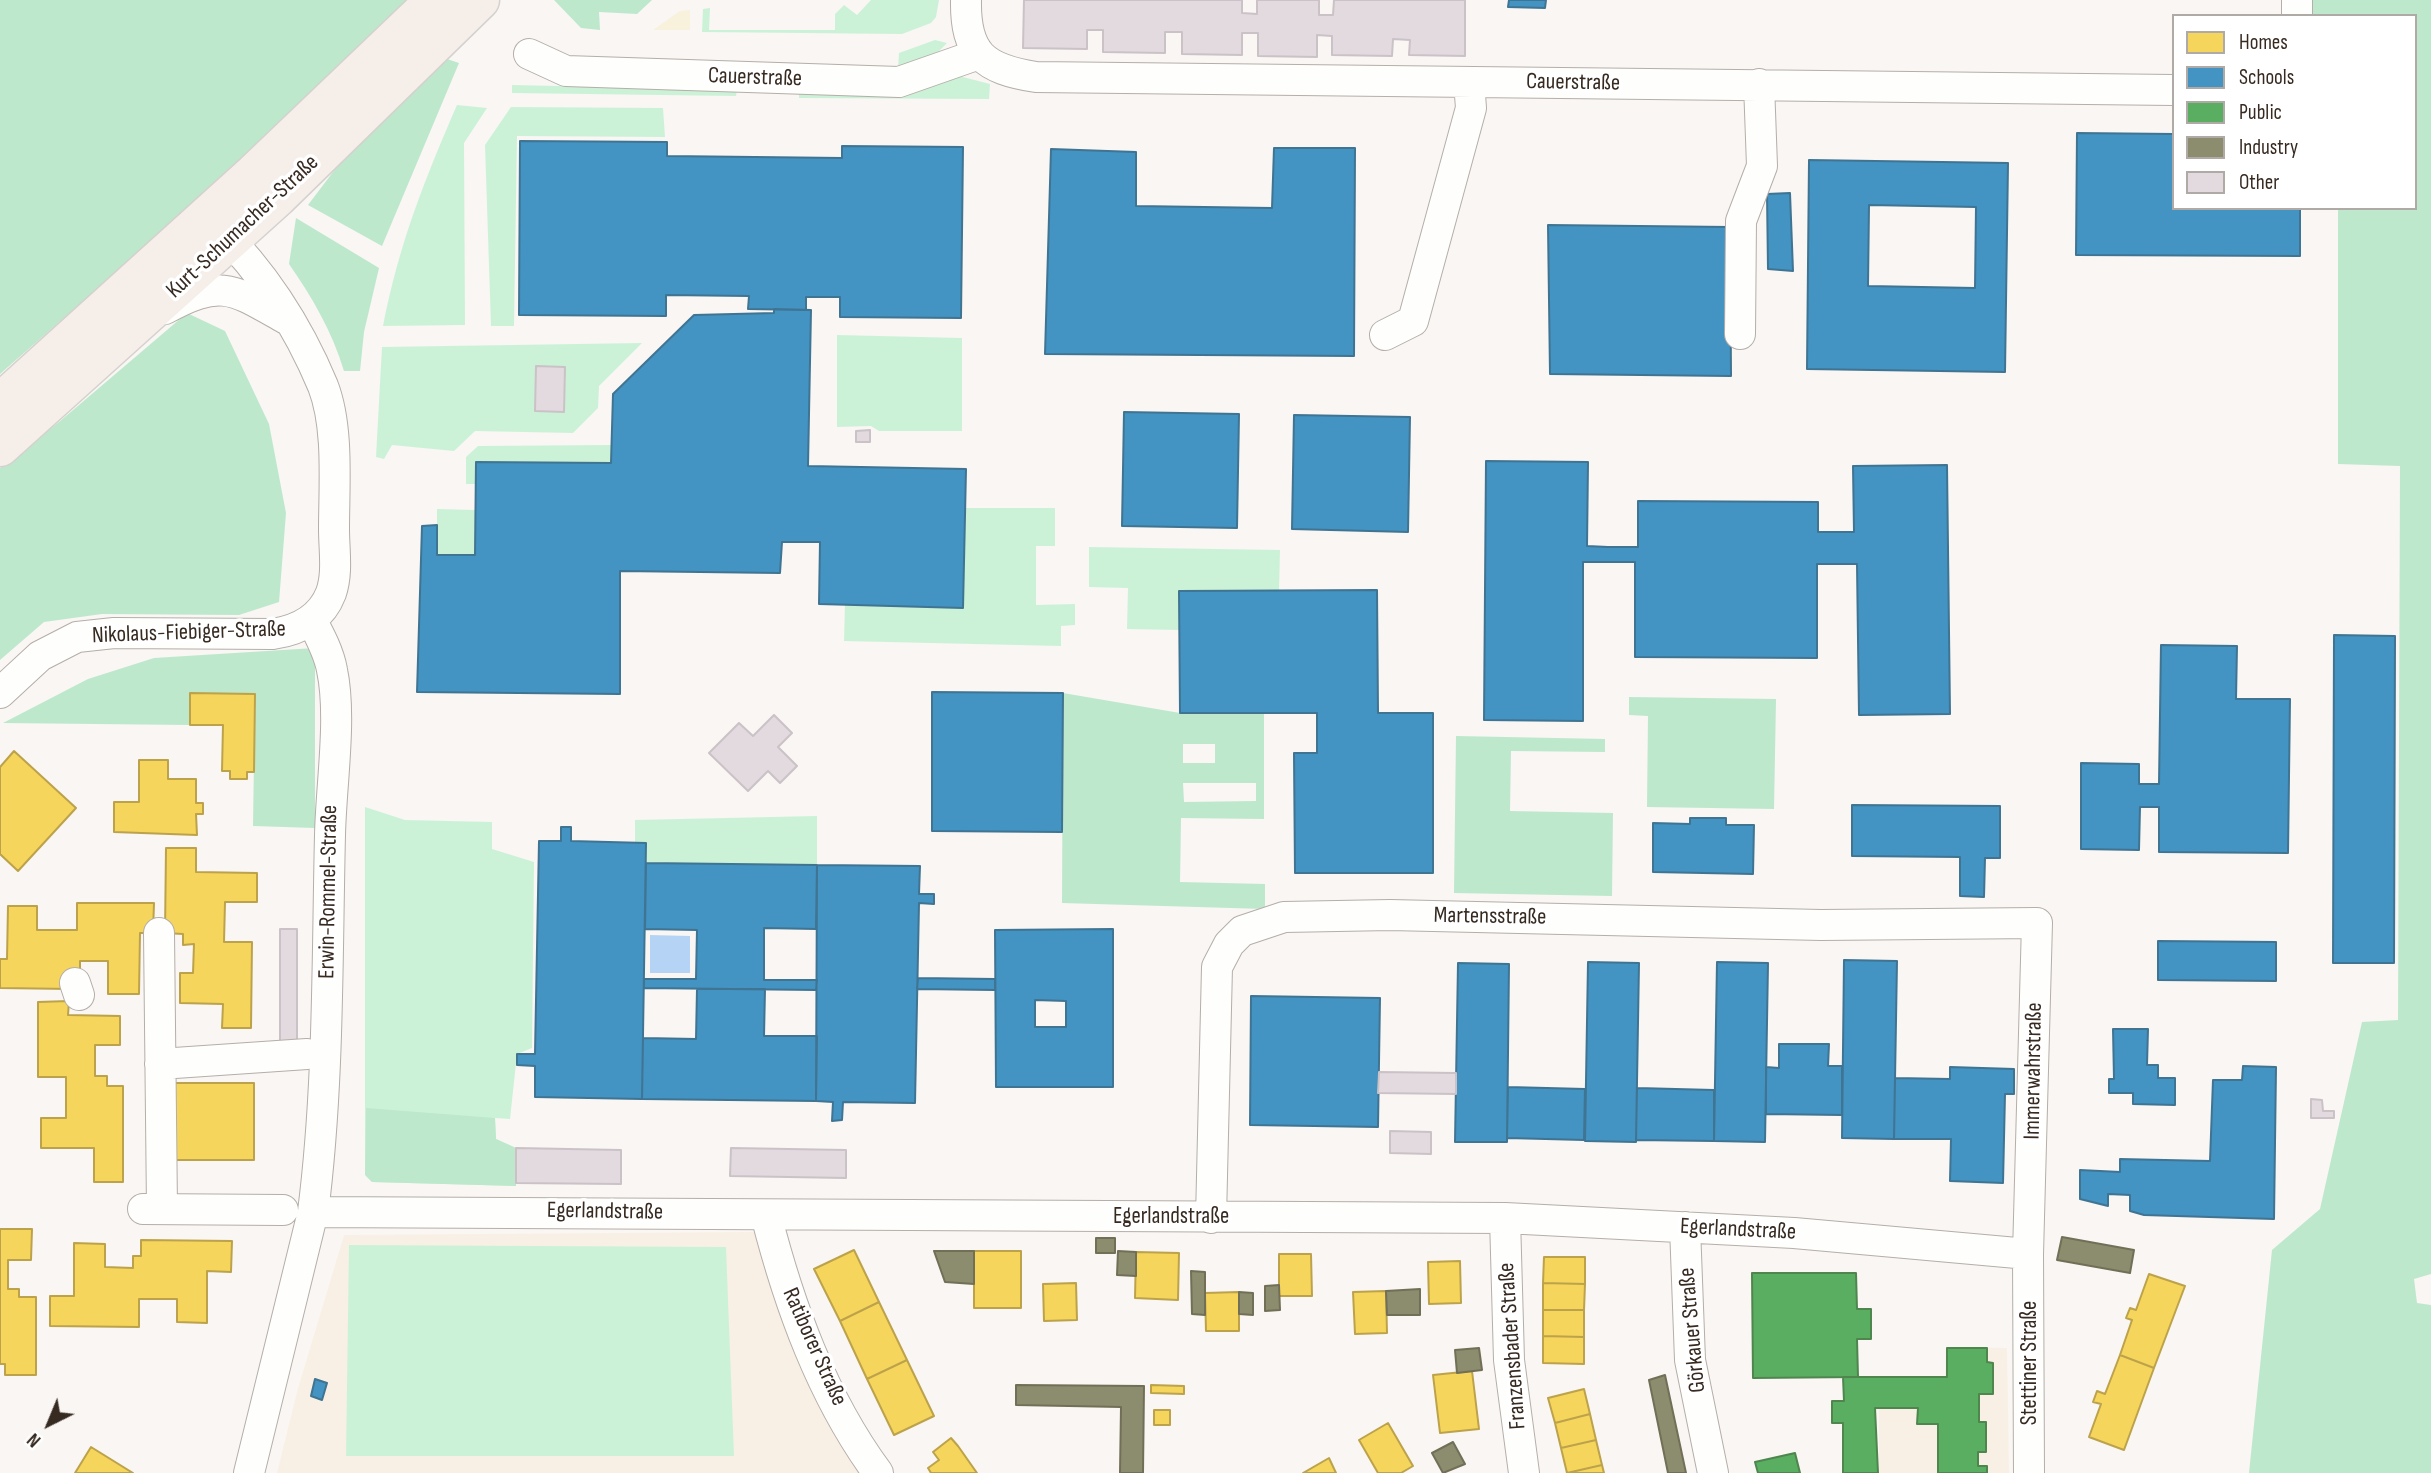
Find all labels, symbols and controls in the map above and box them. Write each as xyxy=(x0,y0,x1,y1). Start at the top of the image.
legend xyxy=(2172,14,2417,210)
text: Homes xyxy=(2239,30,2288,55)
street label: Cauerstraße xyxy=(708,63,802,93)
text: Schools xyxy=(2239,65,2294,90)
street label: Cauerstraße xyxy=(1526,68,1620,98)
text: Public xyxy=(2239,100,2282,125)
text: Industry xyxy=(2239,135,2298,160)
street label: Kurt-Schumacher-Straße xyxy=(161,149,325,305)
text: Other xyxy=(2239,170,2279,195)
street label: Nikolaus-Fiebiger-Straße xyxy=(92,616,286,650)
street label: Erwin-Rommel-Straße xyxy=(314,805,344,979)
street label: Martensstraße xyxy=(1433,902,1547,932)
street label: Immerwahrstraße xyxy=(2019,1002,2049,1140)
street label: Egerlandstraße xyxy=(547,1197,663,1227)
street label: Egerlandstraße xyxy=(1113,1203,1229,1231)
street label: Egerlandstraße xyxy=(1679,1213,1797,1247)
street label: Franzensbader Straße xyxy=(1493,1262,1533,1430)
street label: Görkauer Straße xyxy=(1674,1266,1712,1394)
street label: Ratiborer Straße xyxy=(776,1284,852,1410)
street label: Stettiner Straße xyxy=(2016,1301,2044,1425)
north arrow xyxy=(14,1389,84,1459)
text: N xyxy=(23,1428,46,1452)

